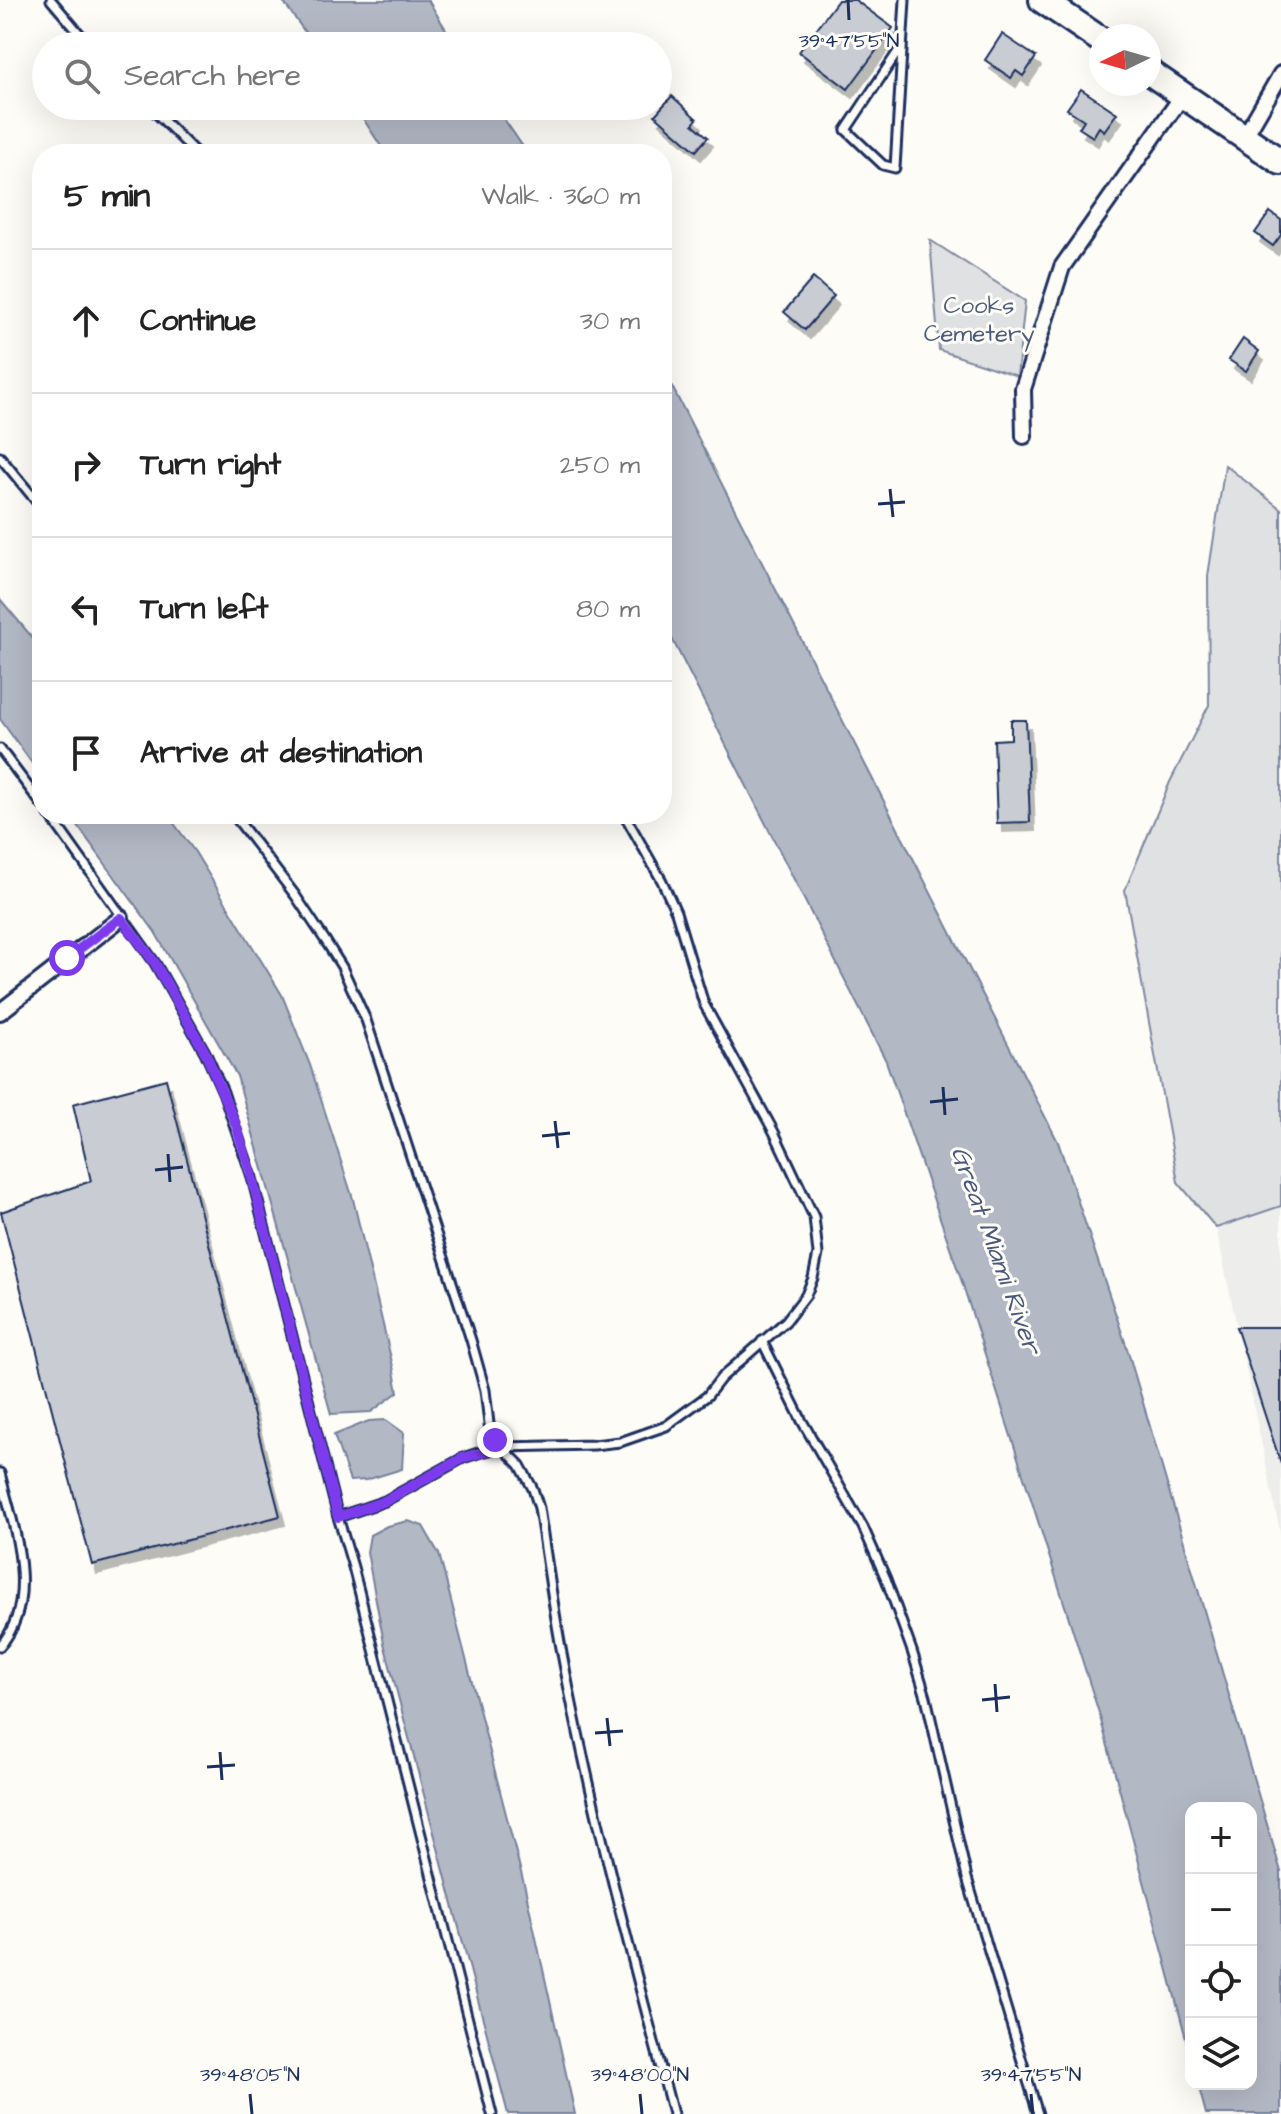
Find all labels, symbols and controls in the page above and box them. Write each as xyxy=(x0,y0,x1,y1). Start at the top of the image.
north arrow xyxy=(1089,24,1161,96)
text: 39°47'55"N xyxy=(799,27,899,55)
search box xyxy=(32,32,672,120)
icon: search xyxy=(60,54,104,98)
text: Search here xyxy=(124,55,301,97)
text: 5 min xyxy=(64,172,150,220)
text: Walk · 360 m xyxy=(481,178,640,214)
park label: Cooks Cemetery xyxy=(924,289,1034,352)
icon: ahead xyxy=(64,299,108,343)
text: Continue xyxy=(140,300,256,342)
text: 30 m xyxy=(580,303,640,339)
icon: right xyxy=(64,443,108,487)
text: Turn right xyxy=(140,444,281,486)
text: 250 m xyxy=(560,447,640,483)
icon: left xyxy=(64,587,108,631)
text: Turn left xyxy=(140,588,268,630)
text: 80 m xyxy=(576,591,640,627)
icon: arrive xyxy=(64,731,108,775)
text: Arrive at destination xyxy=(140,732,422,774)
route start xyxy=(49,940,85,976)
water label: Great Miami River xyxy=(942,1141,1051,1361)
route end xyxy=(477,1422,513,1458)
map controls xyxy=(1185,1802,1257,2090)
button: + xyxy=(1185,1802,1257,1874)
button: − xyxy=(1185,1874,1257,1946)
button: locate xyxy=(1185,1946,1257,2018)
button: layers xyxy=(1185,2018,1257,2090)
text: 39°48'05"N xyxy=(200,2061,300,2089)
text: 39°48'00"N xyxy=(591,2061,689,2089)
text: 39°47'55"N xyxy=(981,2061,1081,2089)

